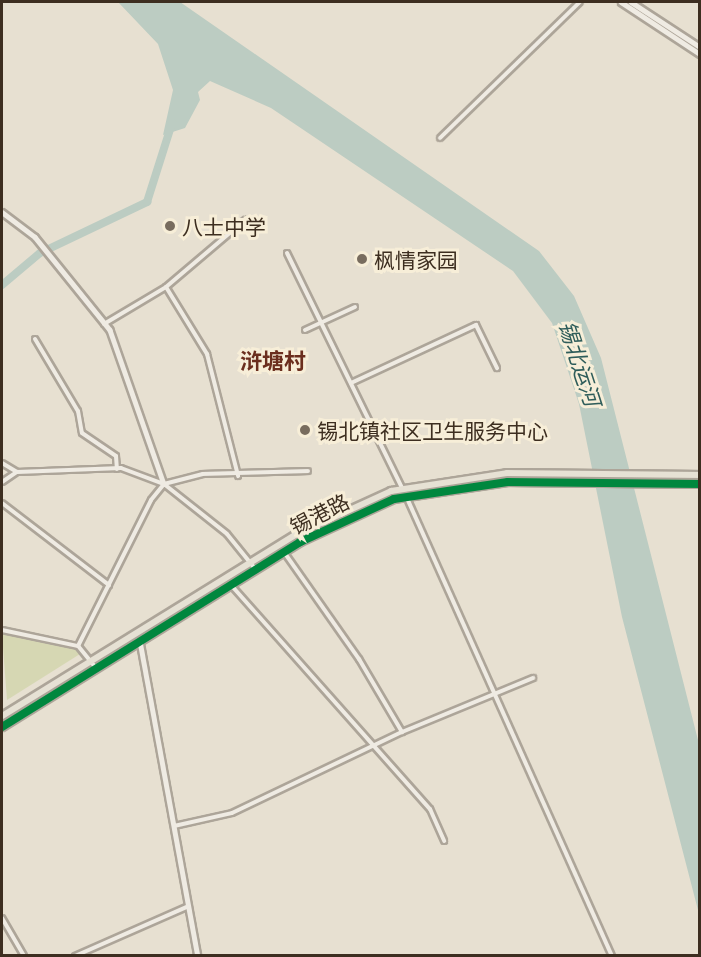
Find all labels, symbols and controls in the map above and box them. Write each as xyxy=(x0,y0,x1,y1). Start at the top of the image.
place label: 八士中学 xyxy=(182,213,266,239)
marker: 八士中学 xyxy=(163,219,177,233)
place label: 枫情家园 xyxy=(374,246,458,272)
marker: 枫情家园 xyxy=(355,252,369,266)
water label: 锡北运河 xyxy=(555,317,607,409)
district label: 浒塘村 xyxy=(240,347,306,373)
place label: 锡北镇社区卫生服务中心 xyxy=(317,417,548,443)
marker: 锡北镇社区卫生服务中心 xyxy=(298,423,312,437)
street label: 锡港路 xyxy=(285,487,353,539)

